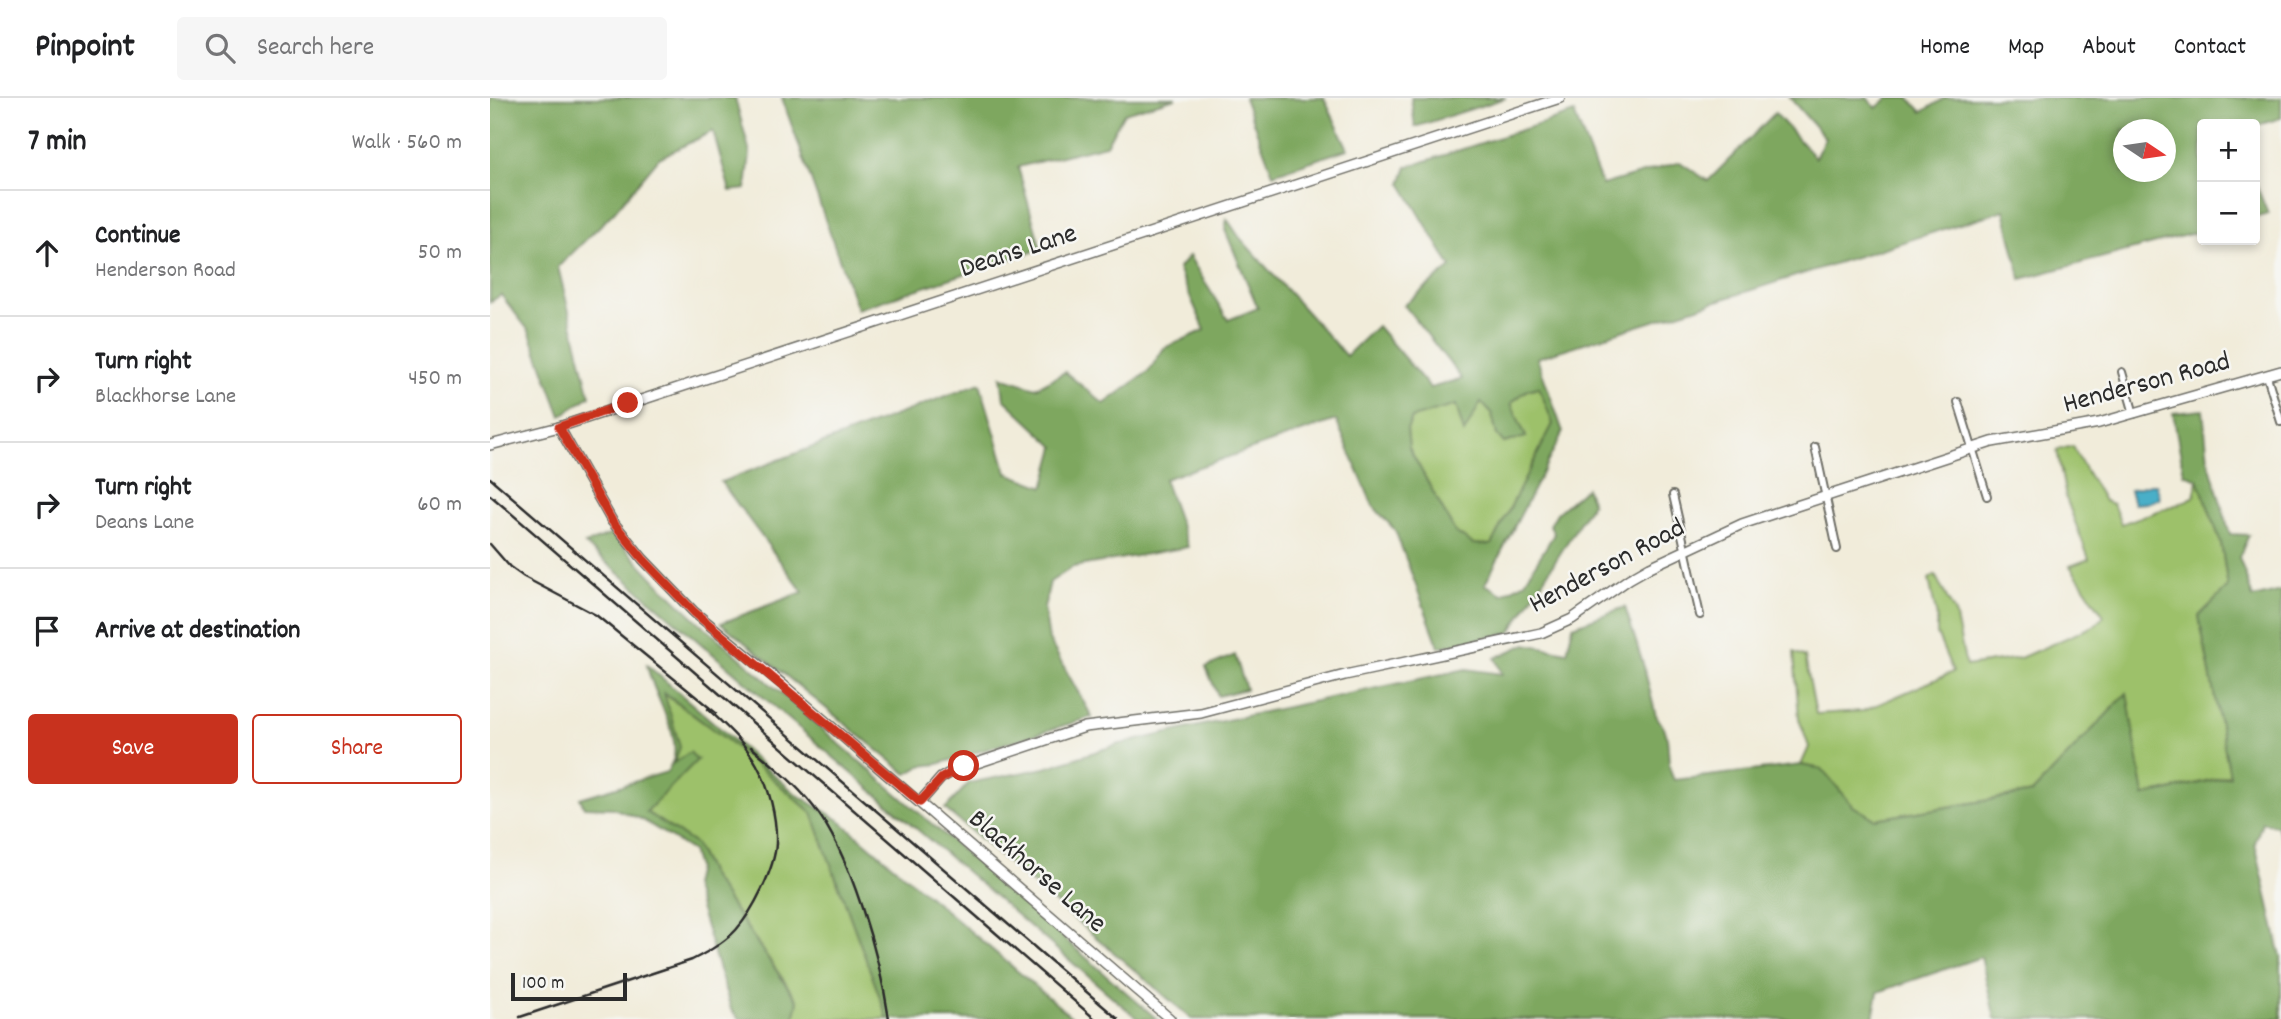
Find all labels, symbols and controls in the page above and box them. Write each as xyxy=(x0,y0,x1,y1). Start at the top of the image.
search box xyxy=(177,17,667,80)
text: Pinpoint xyxy=(35,25,135,72)
icon: search xyxy=(201,29,239,67)
text: Search here xyxy=(257,30,374,67)
text: Home xyxy=(1920,31,1970,65)
text: Map xyxy=(2008,31,2044,65)
text: About xyxy=(2082,31,2136,65)
text: Contact xyxy=(2174,31,2246,65)
north arrow xyxy=(2113,119,2176,182)
map controls xyxy=(2197,119,2260,245)
button: + xyxy=(2197,119,2260,182)
text: 7 min xyxy=(28,122,86,165)
text: Walk · 560 m xyxy=(352,127,462,160)
button: − xyxy=(2197,182,2260,245)
street label: Deans Lane xyxy=(955,215,1083,291)
text: Continue xyxy=(95,218,180,255)
icon: ahead xyxy=(28,234,66,272)
text: 50 m xyxy=(418,237,462,270)
text: Henderson Road xyxy=(95,255,236,288)
text: Turn right xyxy=(95,344,192,381)
street label: Henderson Road xyxy=(2059,344,2235,426)
icon: right xyxy=(28,360,66,398)
text: 450 m xyxy=(408,363,462,396)
text: Blackhorse Lane xyxy=(95,381,236,414)
route end xyxy=(612,387,643,418)
text: Turn right xyxy=(95,470,192,507)
icon: right xyxy=(28,486,66,524)
text: 60 m xyxy=(417,489,462,522)
text: Deans Lane xyxy=(95,507,194,540)
street label: Henderson Road xyxy=(1523,510,1693,626)
icon: arrive xyxy=(28,612,66,650)
text: Arrive at destination xyxy=(95,613,300,650)
button: Save xyxy=(28,714,238,784)
button: Share xyxy=(252,714,462,784)
route start xyxy=(948,750,979,781)
street label: Blackhorse Lane xyxy=(958,802,1114,944)
scale bar xyxy=(511,970,626,1002)
text: 100 m xyxy=(522,971,564,998)

